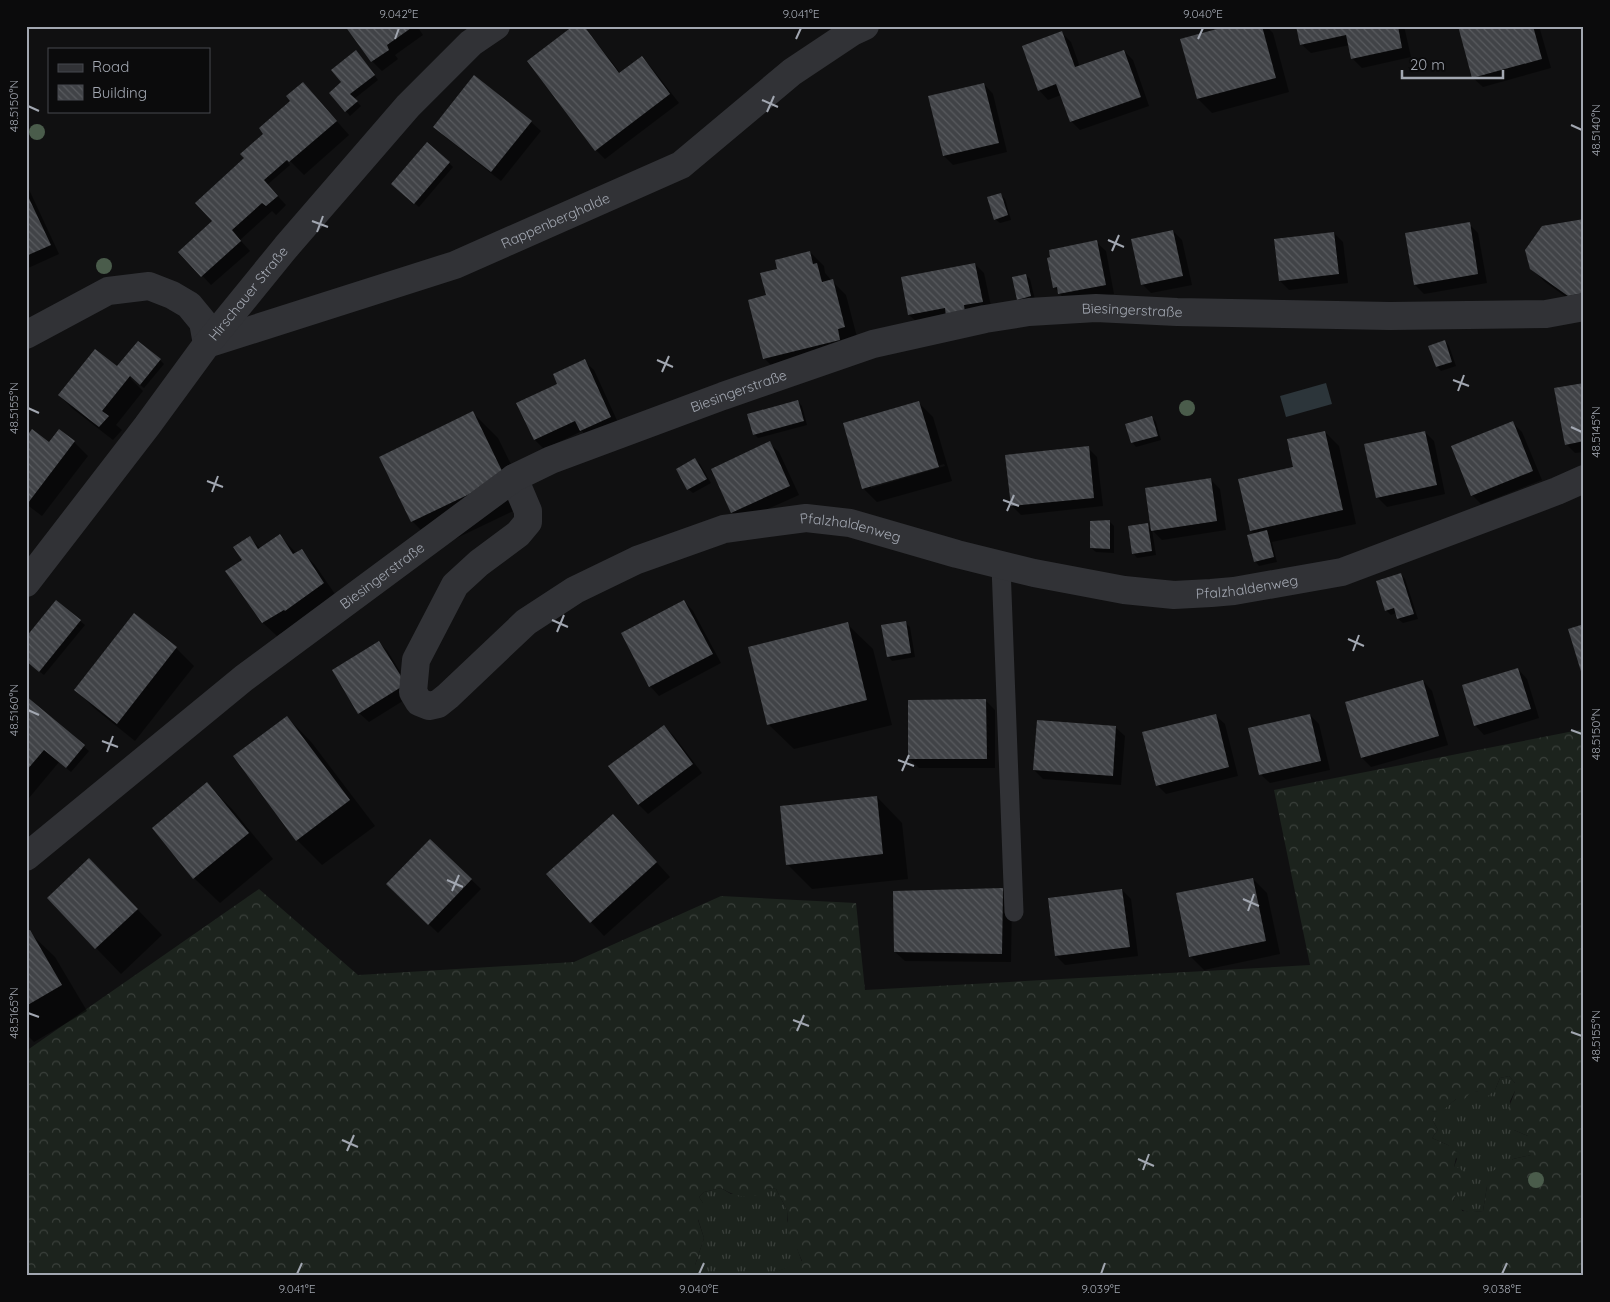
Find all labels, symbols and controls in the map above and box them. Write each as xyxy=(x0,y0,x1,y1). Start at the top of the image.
text: 9.042°E xyxy=(379,6,419,21)
text: 9.041°E xyxy=(782,6,820,21)
text: 9.040°E xyxy=(1183,6,1223,21)
legend xyxy=(48,48,210,112)
scale bar xyxy=(1402,48,1504,80)
text: 20 m xyxy=(1410,55,1445,74)
text: Road xyxy=(92,57,129,76)
text: 48.5150°N xyxy=(6,80,21,132)
text: Building xyxy=(92,83,147,102)
text: 48.5140°N xyxy=(1588,104,1603,156)
street label: Rappenberghalde xyxy=(498,189,613,253)
street label: Hirschauer Straße xyxy=(204,243,292,344)
street label: Biesingerstraße xyxy=(1081,299,1183,321)
street label: Biesingerstraße xyxy=(688,366,789,416)
text: 48.5155°N xyxy=(6,382,21,434)
text: 48.5145°N xyxy=(1588,406,1603,458)
street label: Pfalzhaldenweg xyxy=(799,509,903,546)
street label: Biesingerstraße xyxy=(336,538,428,613)
street label: Pfalzhaldenweg xyxy=(1195,571,1299,603)
text: 48.5160°N xyxy=(6,684,21,736)
text: 48.5150°N xyxy=(1588,708,1603,760)
text: 48.5165°N xyxy=(6,987,21,1039)
text: 48.5155°N xyxy=(1588,1010,1603,1062)
text: 9.041°E xyxy=(278,1281,316,1296)
text: 9.040°E xyxy=(679,1281,719,1296)
text: 9.039°E xyxy=(1081,1281,1121,1296)
text: 9.038°E xyxy=(1482,1281,1522,1296)

